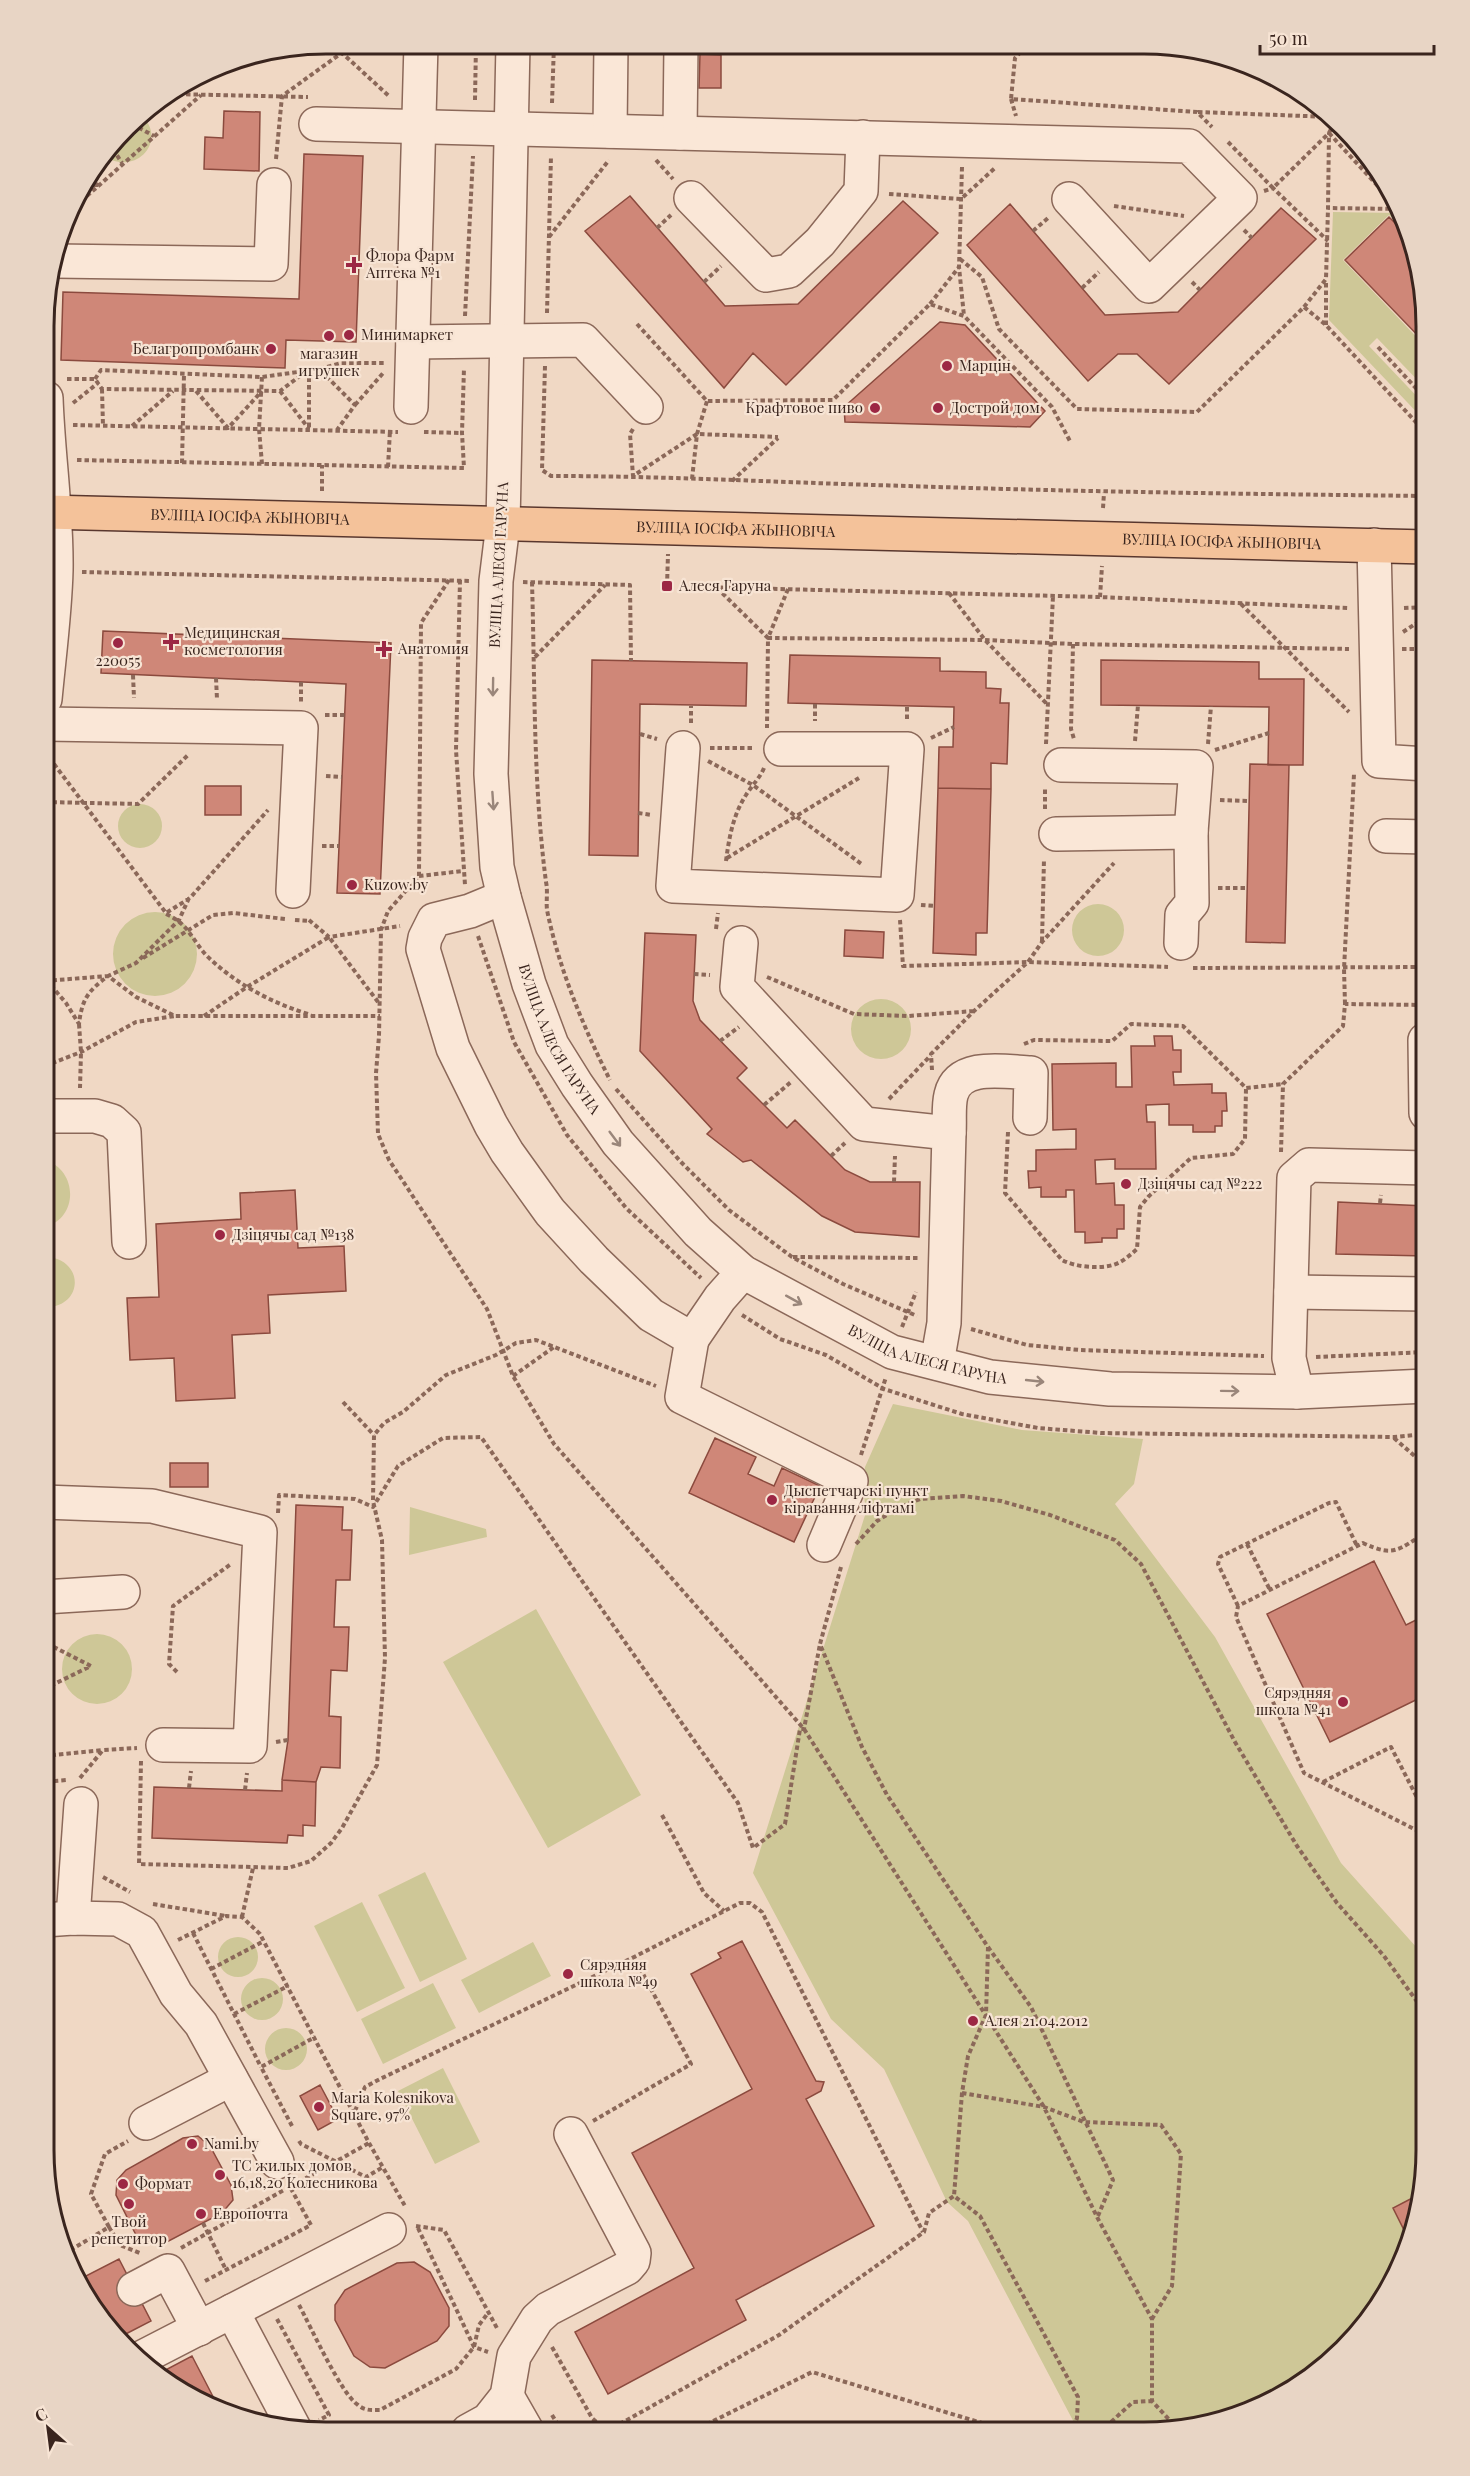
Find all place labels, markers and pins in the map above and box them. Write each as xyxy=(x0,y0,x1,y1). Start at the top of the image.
place label: Флора Фарм Аптека №1 xyxy=(365,245,455,282)
marker: Флора Фарм Аптека №1 xyxy=(347,258,361,272)
place label: Минимаркет xyxy=(361,324,453,344)
marker: Минимаркет xyxy=(342,328,356,342)
marker: магазин игрушек xyxy=(322,329,336,343)
place label: Белагропромбанк xyxy=(133,338,259,358)
marker: Белагропромбанк xyxy=(264,342,278,356)
place label: магазин игрушек xyxy=(298,343,360,380)
place label: Марцін xyxy=(959,355,1011,375)
marker: Марцін xyxy=(940,359,954,373)
place label: Крафтовое пиво xyxy=(746,397,863,417)
place label: Дострой дом xyxy=(950,397,1040,417)
marker: Крафтовое пиво xyxy=(868,401,882,415)
marker: Дострой дом xyxy=(931,401,945,415)
place label: Алеся Гаруна xyxy=(678,575,772,595)
marker: Алеся Гаруна xyxy=(660,579,674,593)
place label: Медицинская косметология xyxy=(184,622,283,659)
marker: Медицинская косметология xyxy=(162,633,180,651)
marker: 220055 xyxy=(111,636,125,650)
place label: Анатомия xyxy=(397,638,469,658)
marker: Анатомия xyxy=(375,640,393,658)
place label: 220055 xyxy=(96,650,140,670)
place label: Kuzow.by xyxy=(364,874,429,894)
marker: Kuzow.by xyxy=(345,878,359,892)
place label: Дзіцячы сад №222 xyxy=(1138,1173,1262,1193)
marker: Дзіцячы сад №222 xyxy=(1119,1177,1133,1191)
place label: Дзіцячы сад №138 xyxy=(232,1224,355,1244)
marker: Дзіцячы сад №138 xyxy=(213,1228,227,1242)
place label: Дыспетчарскі пункт кіравання ліфтамі xyxy=(784,1480,929,1517)
marker: Дыспетчарскі пункт кіравання ліфтамі xyxy=(765,1493,779,1507)
place label: Сярэдняя школа №41 xyxy=(1256,1682,1331,1719)
marker: Сярэдняя школа №41 xyxy=(1336,1695,1350,1709)
place label: Сярэдняя школа №49 xyxy=(580,1954,657,1991)
marker: Сярэдняя школа №49 xyxy=(561,1967,575,1981)
place label: Алея 21.04.2012 xyxy=(984,2010,1088,2030)
marker: Алея 21.04.2012 xyxy=(966,2014,980,2028)
place label: Maria Kolesnikova Square, 97% xyxy=(331,2087,454,2124)
marker: Maria Kolesnikova Square, 97% xyxy=(312,2100,326,2114)
place label: Nami.by xyxy=(204,2133,260,2153)
marker: Nami.by xyxy=(185,2137,199,2151)
place label: ТС жилых домов 16,18,20 Колесникова xyxy=(232,2155,378,2192)
marker: ТС жилых домов 16,18,20 Колесникова xyxy=(213,2168,227,2182)
place label: Формат xyxy=(135,2173,191,2193)
marker: Формат xyxy=(116,2177,130,2191)
marker: Твой репетитор xyxy=(122,2197,136,2211)
place label: Европочта xyxy=(213,2203,289,2223)
marker: Европочта xyxy=(194,2207,208,2221)
place label: Твой репетитор xyxy=(91,2211,167,2248)

